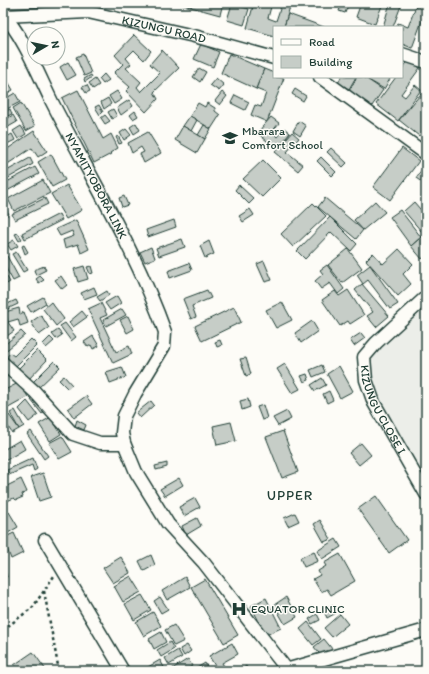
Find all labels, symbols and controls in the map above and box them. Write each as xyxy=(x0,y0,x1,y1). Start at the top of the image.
street label: KIZUNGU ROAD xyxy=(121,13,208,46)
north arrow xyxy=(26,26,66,66)
legend xyxy=(273,26,403,78)
text: Road xyxy=(309,35,335,49)
text: N xyxy=(48,40,62,49)
text: Building xyxy=(309,55,353,69)
place label: Mbarara Comfort School xyxy=(242,124,323,152)
school or university icon: Mbarara Comfort School xyxy=(221,129,239,147)
street label: NYAMITYOBORA LINK xyxy=(62,130,130,241)
street label: KIZUNGU CLOSE I xyxy=(358,364,409,457)
district label: UPPER xyxy=(267,487,313,504)
hospital icon: EQUATOR CLINIC xyxy=(230,600,248,618)
place label: EQUATOR CLINIC xyxy=(251,602,345,616)

